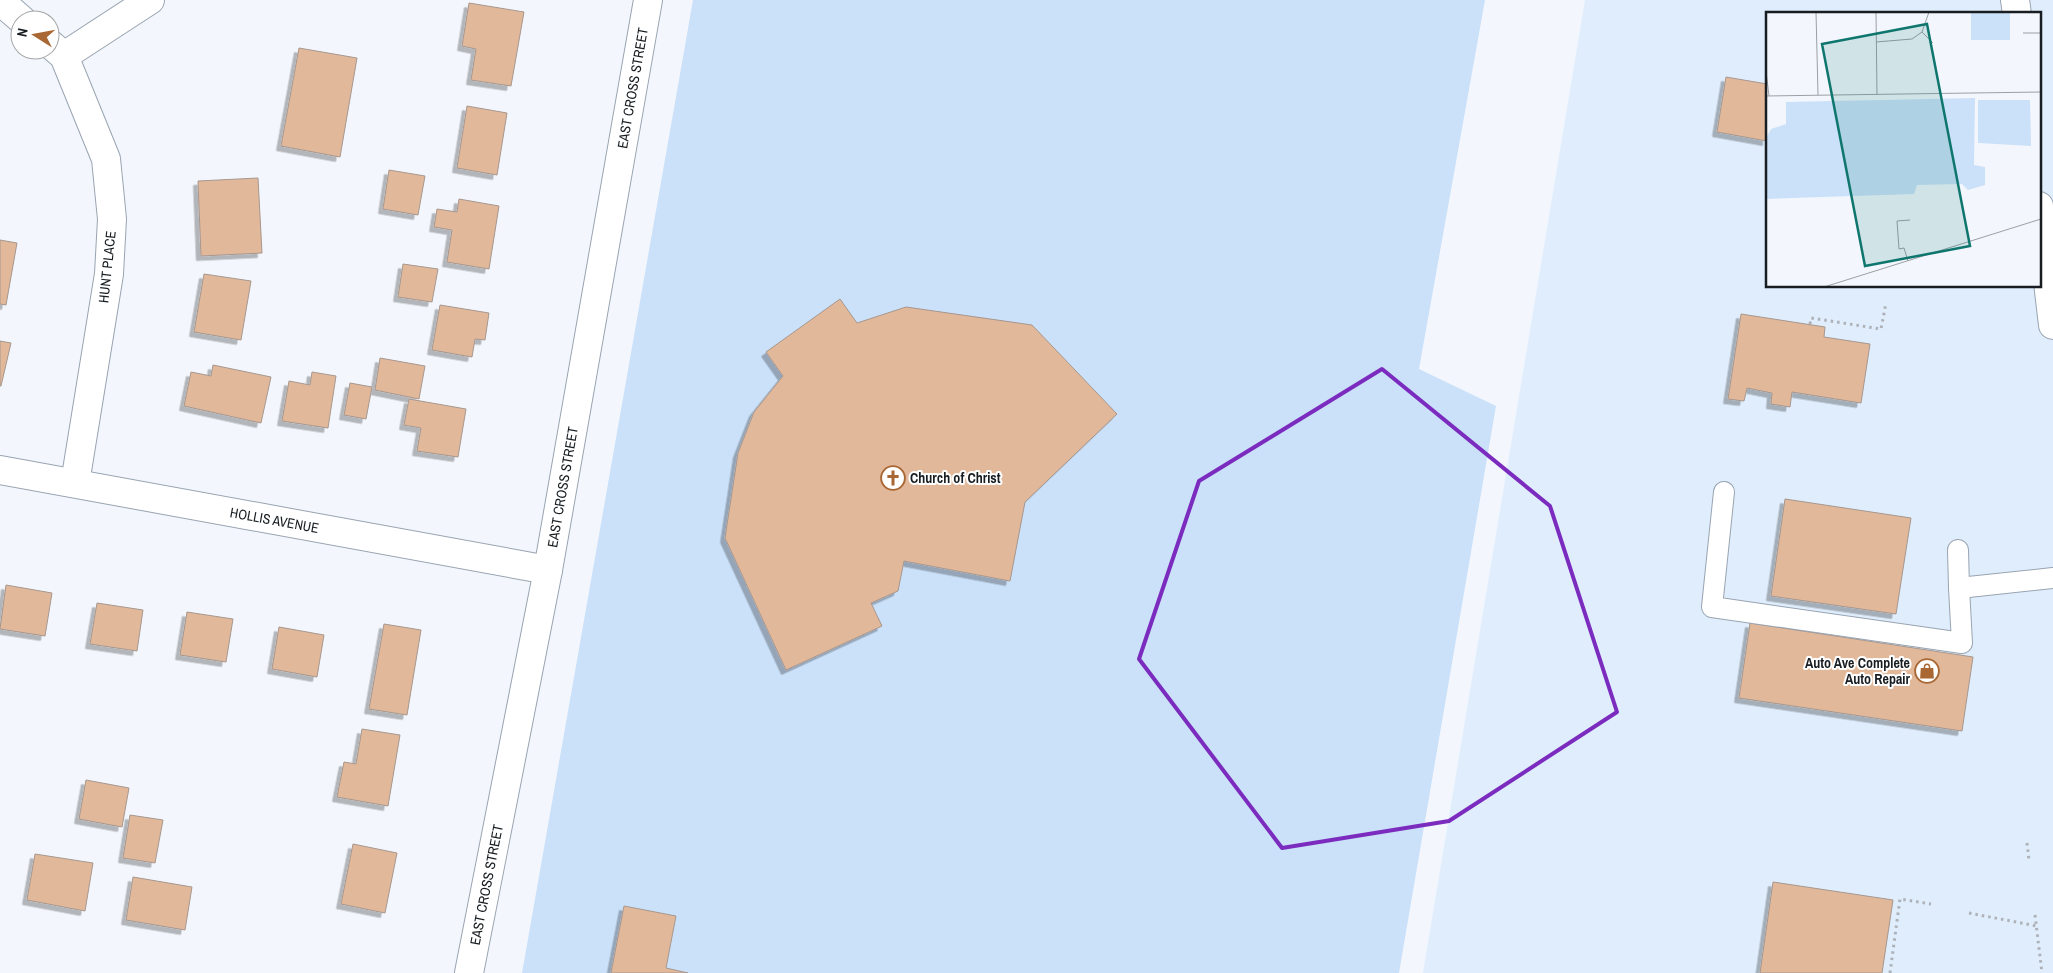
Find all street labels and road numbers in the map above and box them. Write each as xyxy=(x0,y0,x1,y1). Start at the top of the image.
street label: EAST CROSS STREET xyxy=(613,26,652,150)
street label: HUNT PLACE xyxy=(94,230,120,304)
street label: EAST CROSS STREET xyxy=(543,425,582,549)
street label: HOLLIS AVENUE xyxy=(229,503,320,537)
street label: EAST CROSS STREET xyxy=(466,823,507,947)

